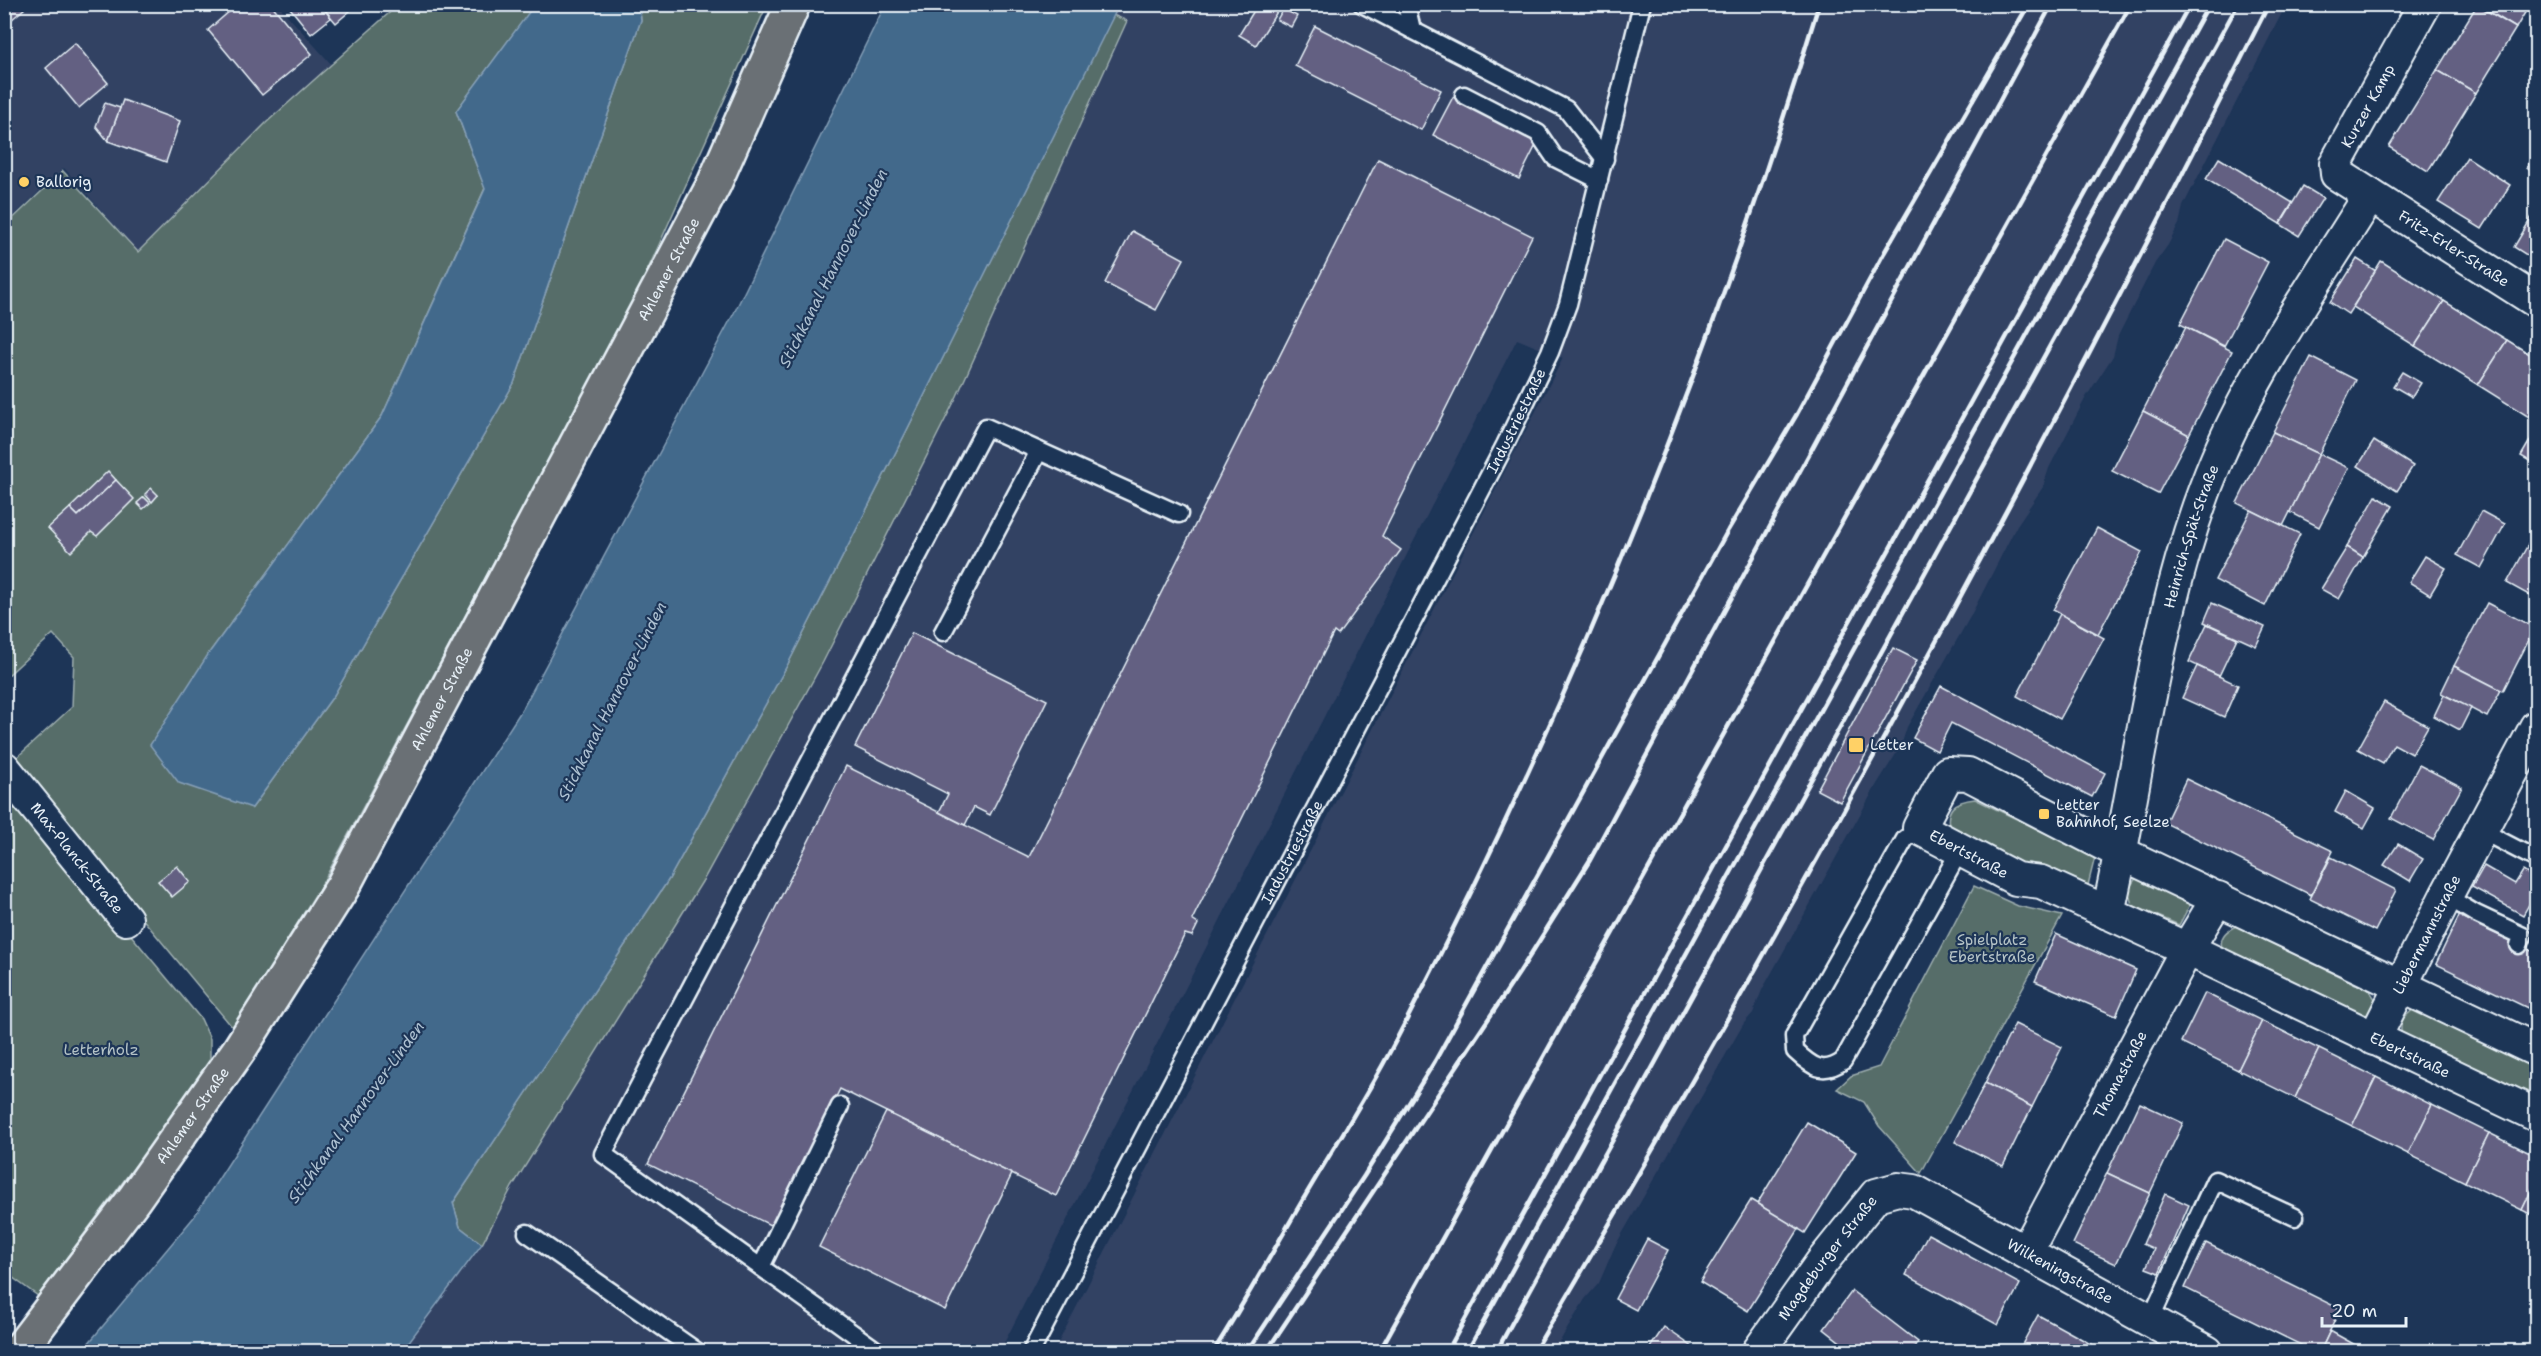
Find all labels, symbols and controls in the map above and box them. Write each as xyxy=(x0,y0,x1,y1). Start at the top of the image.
street label: Kurzer Kamp xyxy=(2337,60,2399,152)
water label: Stichkanal Hannover-Linden xyxy=(774,165,892,371)
place label: Ballorig xyxy=(36,172,91,192)
marker: Ballorig xyxy=(17,175,31,189)
street label: Fritz-Erler-Straße xyxy=(2395,206,2513,291)
street label: Ahlemer Straße xyxy=(633,214,705,325)
street label: Industriestraße xyxy=(1482,365,1551,477)
street label: Heinrich-Spät-Straße xyxy=(2159,461,2224,611)
water label: Stichkanal Hannover-Linden xyxy=(553,598,671,804)
street label: Ahlemer Straße xyxy=(406,644,477,754)
place label: Letter xyxy=(1870,735,1914,755)
marker: Letter xyxy=(1847,736,1865,754)
place label: Letter Bahnhof, Seelze xyxy=(2056,795,2170,832)
street label: Industriestraße xyxy=(1257,797,1328,908)
street label: Max-Planck-Straße xyxy=(26,798,128,918)
marker: Letter Bahnhof, Seelze xyxy=(2037,807,2051,821)
street label: Ebertstraße xyxy=(1926,825,2012,883)
street label: Liebermannstraße xyxy=(2388,871,2466,998)
park label: Spielplatz Ebertstraße xyxy=(1949,930,2035,967)
water label: Stichkanal Hannover-Linden xyxy=(283,1017,429,1207)
street label: Thomastraße xyxy=(2089,1027,2152,1122)
street label: Ebertstraße xyxy=(2366,1027,2453,1083)
park label: Letterholz xyxy=(63,1040,139,1060)
street label: Ahlemer Straße xyxy=(152,1063,234,1168)
street label: Magdeburger Straße xyxy=(1774,1191,1882,1324)
street label: Wilkeningstraße xyxy=(2003,1234,2117,1308)
scale bar xyxy=(2322,1290,2406,1328)
text: 20 m xyxy=(2331,1299,2377,1323)

